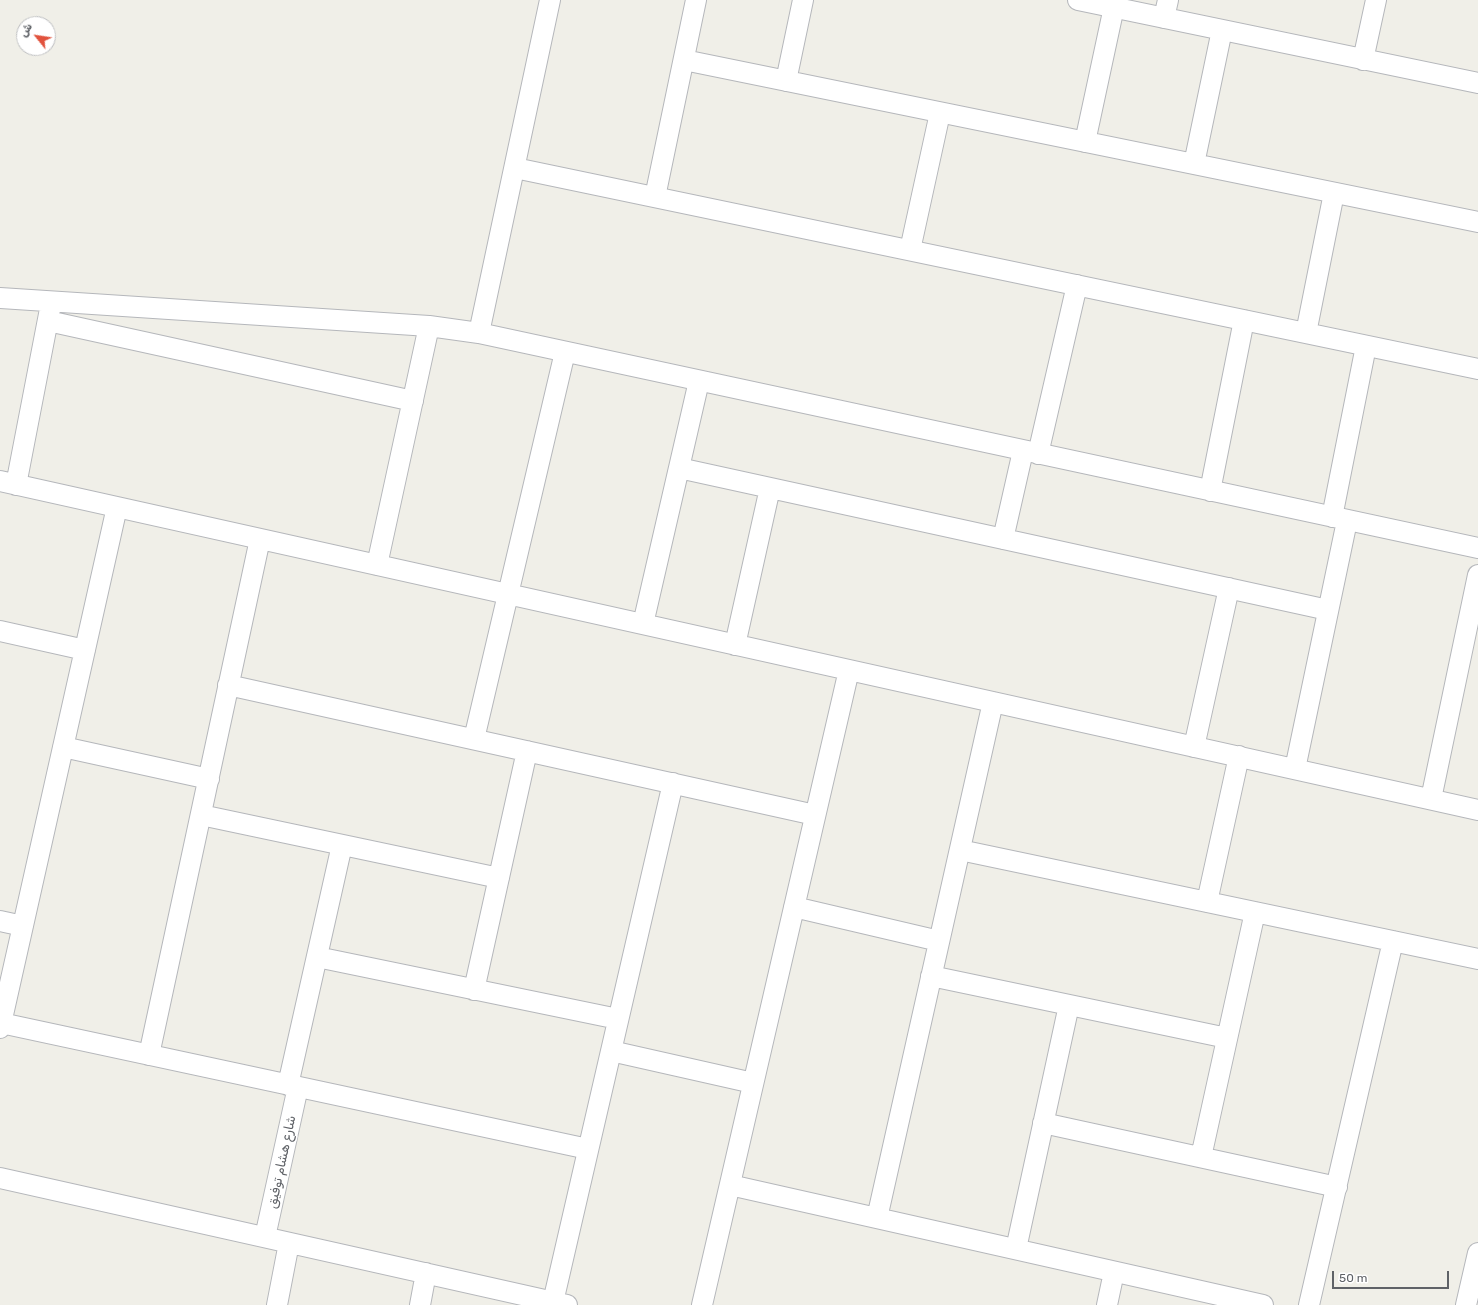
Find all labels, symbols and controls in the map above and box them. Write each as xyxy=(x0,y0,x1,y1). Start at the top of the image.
north arrow xyxy=(16,16,56,56)
text: ش xyxy=(17,21,35,40)
street label: شارع هشام توفيق xyxy=(265,1114,299,1210)
scale bar xyxy=(1334,1263,1451,1289)
text: 50 m xyxy=(1339,1271,1367,1285)

